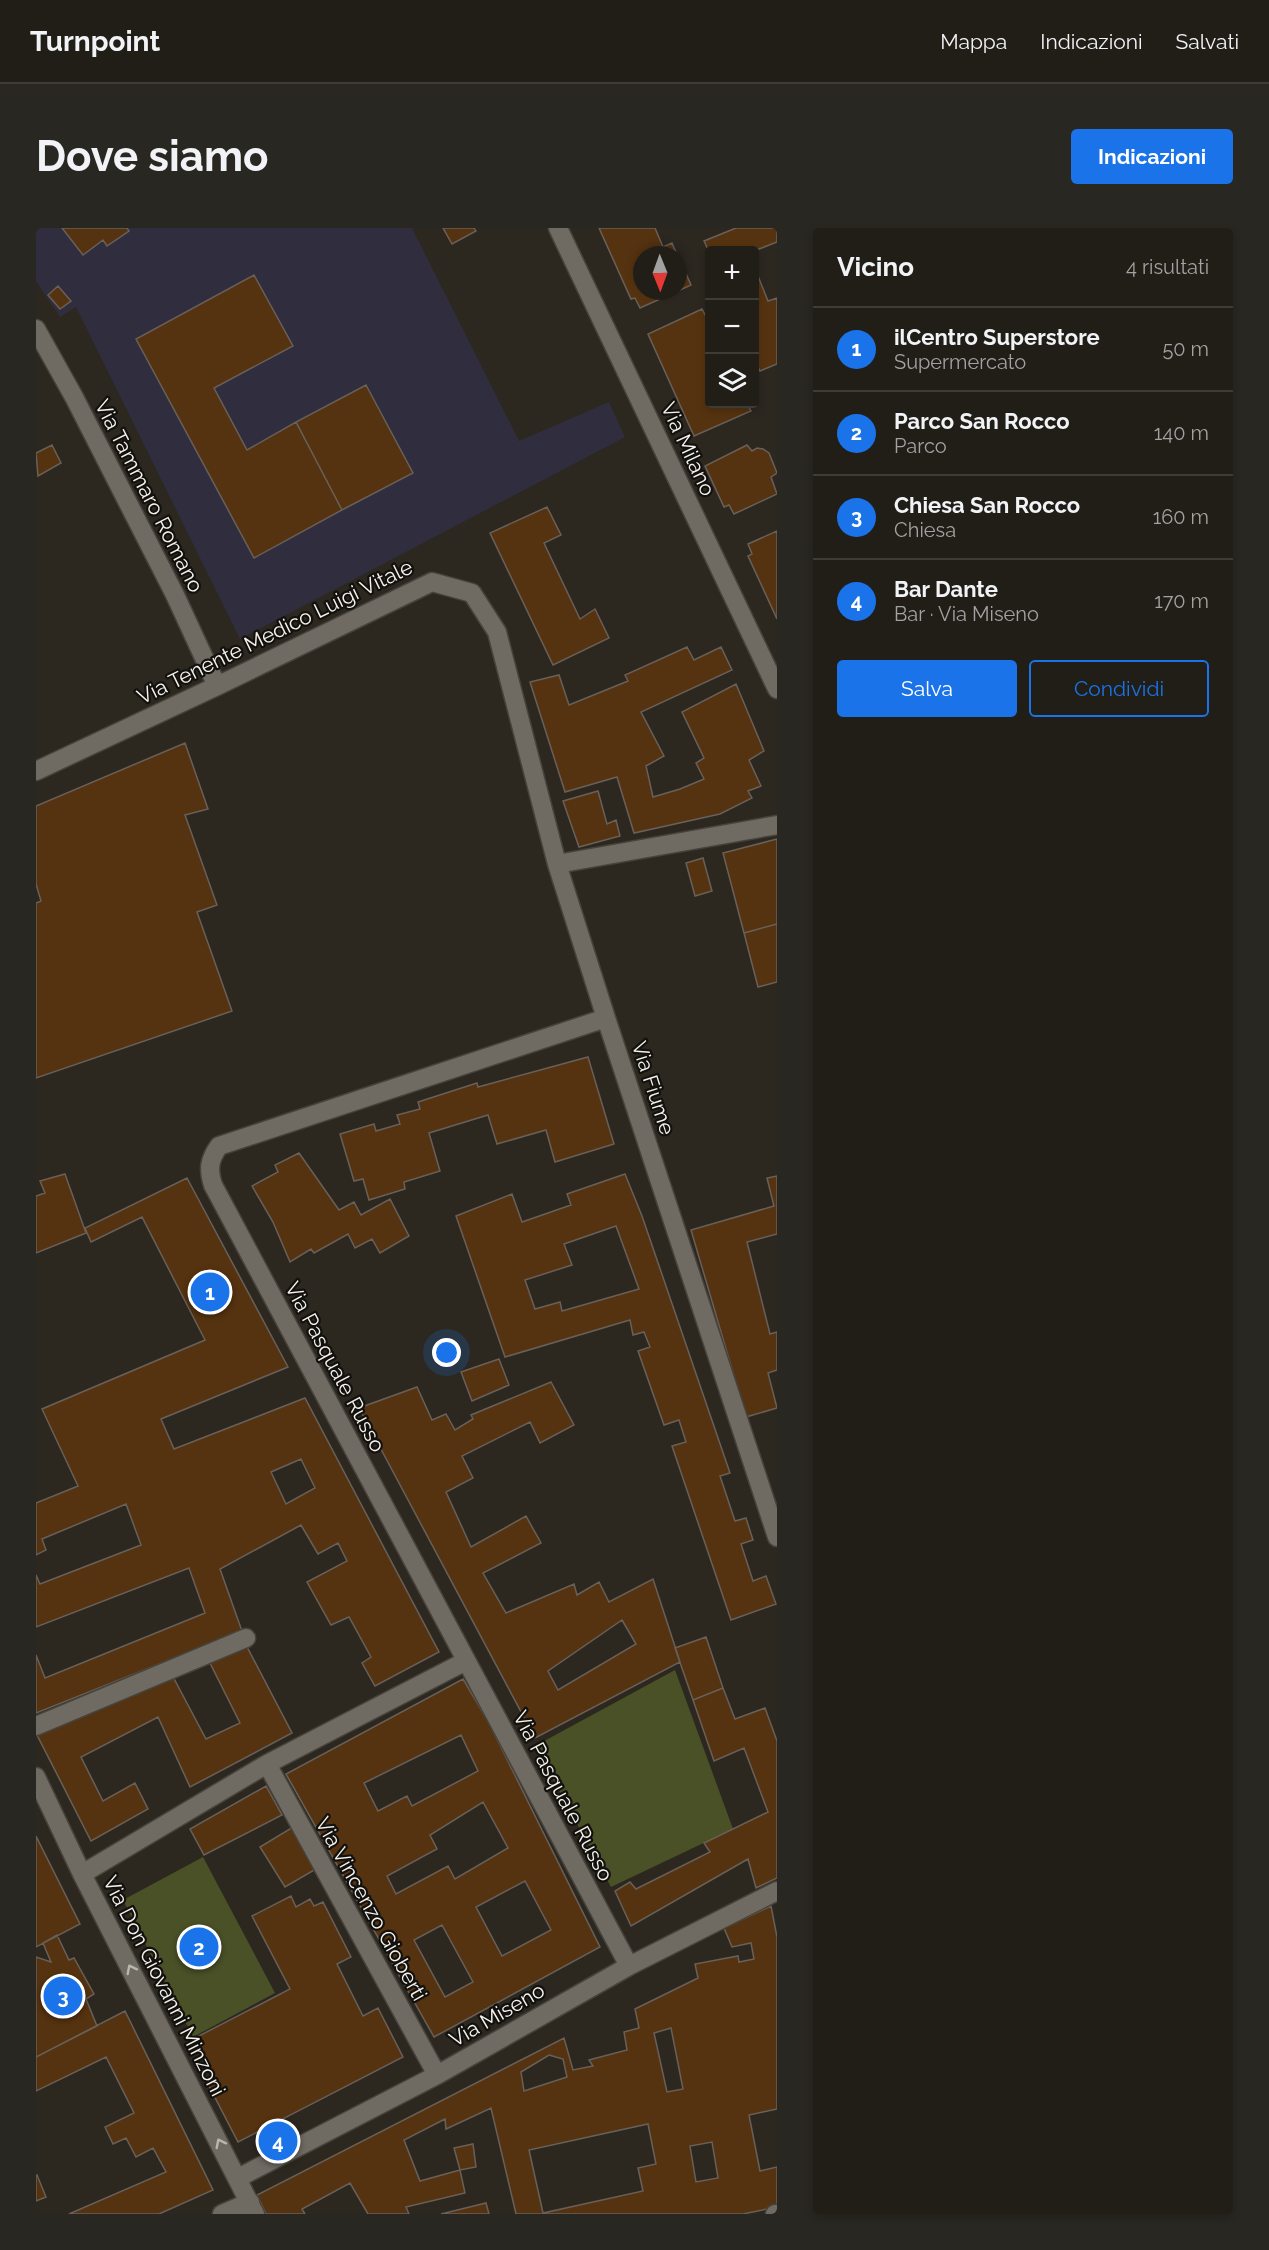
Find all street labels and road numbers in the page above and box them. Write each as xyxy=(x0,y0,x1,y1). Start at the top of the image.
street label: Via Tammaro Romano xyxy=(90,395,209,597)
street label: Via Milano xyxy=(656,398,721,500)
street label: Via Tenente Medico Luigi Vitale xyxy=(133,554,417,709)
street label: Via Fiume xyxy=(627,1038,680,1138)
street label: Via Pasquale Russo xyxy=(280,1277,391,1456)
street label: Via Pasquale Russo xyxy=(508,1706,619,1885)
street label: Via Vincenzo Gioberti xyxy=(310,1812,432,2005)
street label: Via Don Giovanni Minzoni xyxy=(98,1871,231,2100)
street label: Via Miseno xyxy=(445,1977,549,2052)

